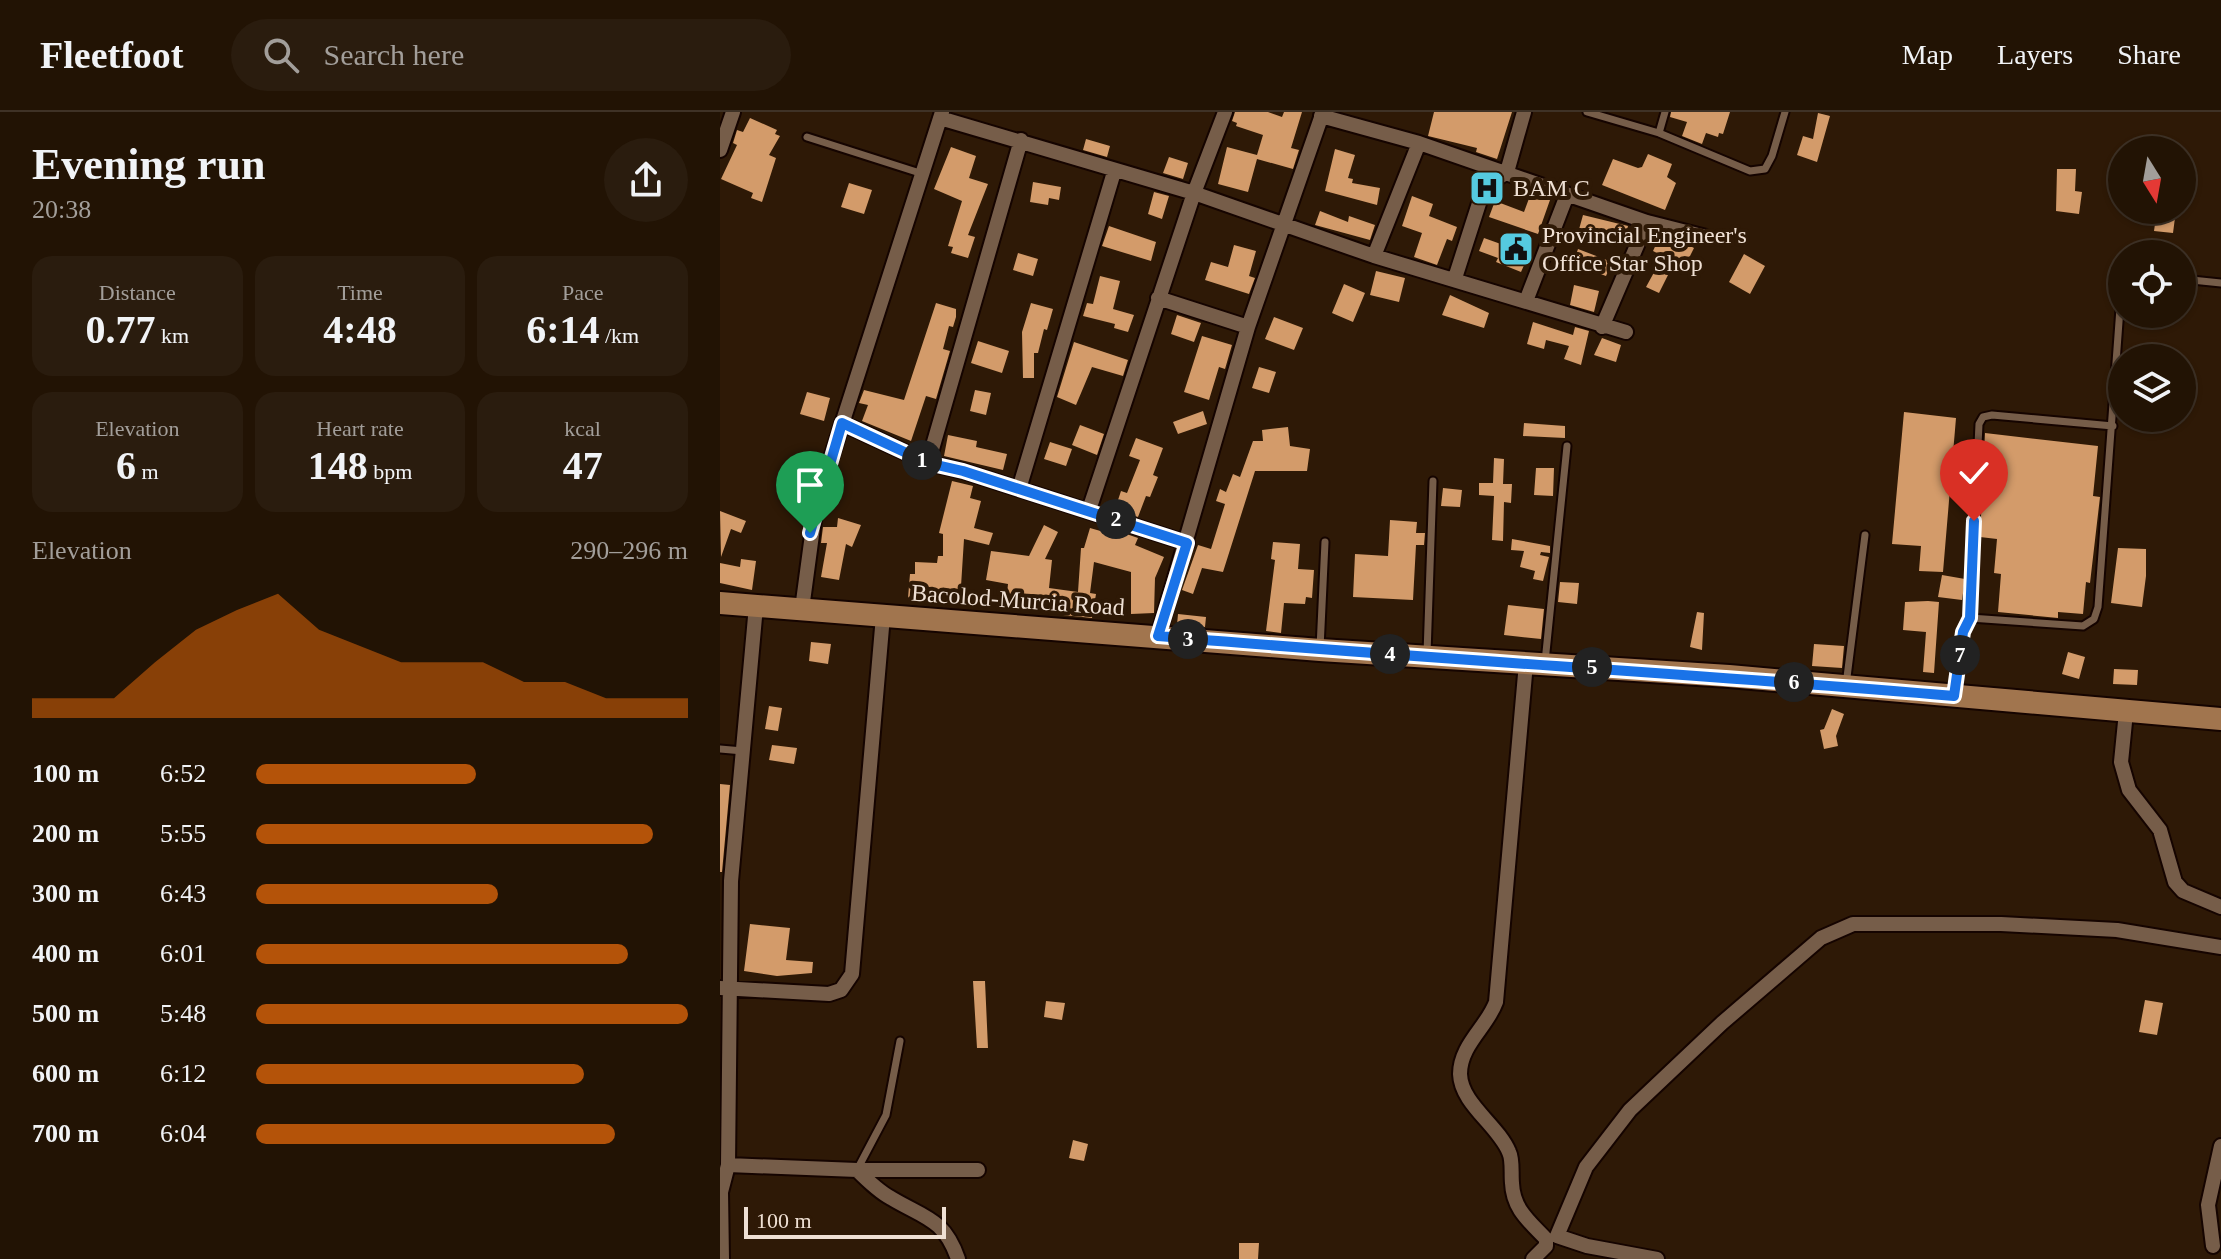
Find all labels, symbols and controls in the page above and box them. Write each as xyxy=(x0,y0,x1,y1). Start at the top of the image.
search box xyxy=(231,19,791,91)
icon: search xyxy=(259,33,303,77)
text: Fleetfoot xyxy=(40,34,183,76)
text: Search here xyxy=(323,38,464,71)
text: Map xyxy=(1902,39,1953,70)
text: Layers xyxy=(1997,39,2073,70)
text: Share xyxy=(2117,39,2181,70)
north arrow xyxy=(2108,136,2196,224)
map controls xyxy=(2108,136,2196,432)
button: share xyxy=(604,138,688,222)
text: Evening run xyxy=(32,140,266,189)
hospital icon: BAM C xyxy=(1468,169,1506,207)
place label: BAM C xyxy=(1513,175,1590,201)
text: 20:38 xyxy=(32,195,91,224)
place label: Provincial Engineer's Office Star Shop xyxy=(1542,222,1747,276)
public building icon: Provincial Engineer's Office Star Shop xyxy=(1497,230,1535,268)
button: locate xyxy=(2108,240,2196,328)
text: Distance xyxy=(99,280,176,305)
text: Time xyxy=(337,280,383,305)
text: Pace xyxy=(562,280,603,305)
text: 0.77 xyxy=(86,307,156,352)
text: 4:48 xyxy=(323,307,397,352)
text: 6:14 xyxy=(526,307,599,352)
text: km xyxy=(156,323,189,348)
text: /km xyxy=(599,323,639,348)
button: layers xyxy=(2108,344,2196,432)
text: Elevation xyxy=(95,416,179,441)
text: Heart rate xyxy=(316,416,404,441)
text: kcal xyxy=(564,416,601,441)
pin xyxy=(1940,439,2008,521)
pin: 1 xyxy=(902,440,942,480)
text: 6 xyxy=(116,443,136,488)
text: 148 xyxy=(308,443,368,488)
text: 47 xyxy=(563,443,603,488)
text: 1 xyxy=(917,447,928,472)
pin xyxy=(776,451,844,533)
icon: check xyxy=(1952,451,1996,495)
text: m xyxy=(136,459,159,484)
text: bpm xyxy=(368,459,412,484)
icon: arrive xyxy=(788,463,832,507)
pin: 2 xyxy=(1096,499,1136,539)
text: 2 xyxy=(1111,506,1122,531)
text: Elevation xyxy=(32,536,132,565)
text: 290–296 m xyxy=(570,536,688,565)
street label: Bacolod-Murcia Road xyxy=(910,580,1126,620)
pin: 3 xyxy=(1168,619,1208,659)
text: 3 xyxy=(1183,626,1194,651)
pin: 4 xyxy=(1370,634,1410,674)
pin: 7 xyxy=(1940,635,1980,675)
text: 4 xyxy=(1385,641,1396,666)
text: 7 xyxy=(1955,642,1966,667)
pin: 5 xyxy=(1572,647,1612,687)
text: 5 xyxy=(1587,654,1598,679)
pin: 6 xyxy=(1774,662,1814,702)
text: 6 xyxy=(1789,669,1800,694)
text: 100 m xyxy=(32,759,99,788)
text: 6:52 xyxy=(160,759,206,788)
text: 200 m xyxy=(32,819,99,848)
text: 5:55 xyxy=(160,819,206,848)
text: 300 m xyxy=(32,879,99,908)
text: 6:43 xyxy=(160,879,206,908)
text: 400 m xyxy=(32,939,99,968)
text: 6:01 xyxy=(160,939,206,968)
text: 500 m xyxy=(32,999,99,1028)
text: 5:48 xyxy=(160,999,206,1028)
text: 600 m xyxy=(32,1059,99,1088)
text: 6:12 xyxy=(160,1059,206,1088)
text: 700 m xyxy=(32,1119,99,1148)
text: 6:04 xyxy=(160,1119,206,1148)
scale bar xyxy=(744,1203,946,1239)
text: 100 m xyxy=(756,1208,812,1233)

